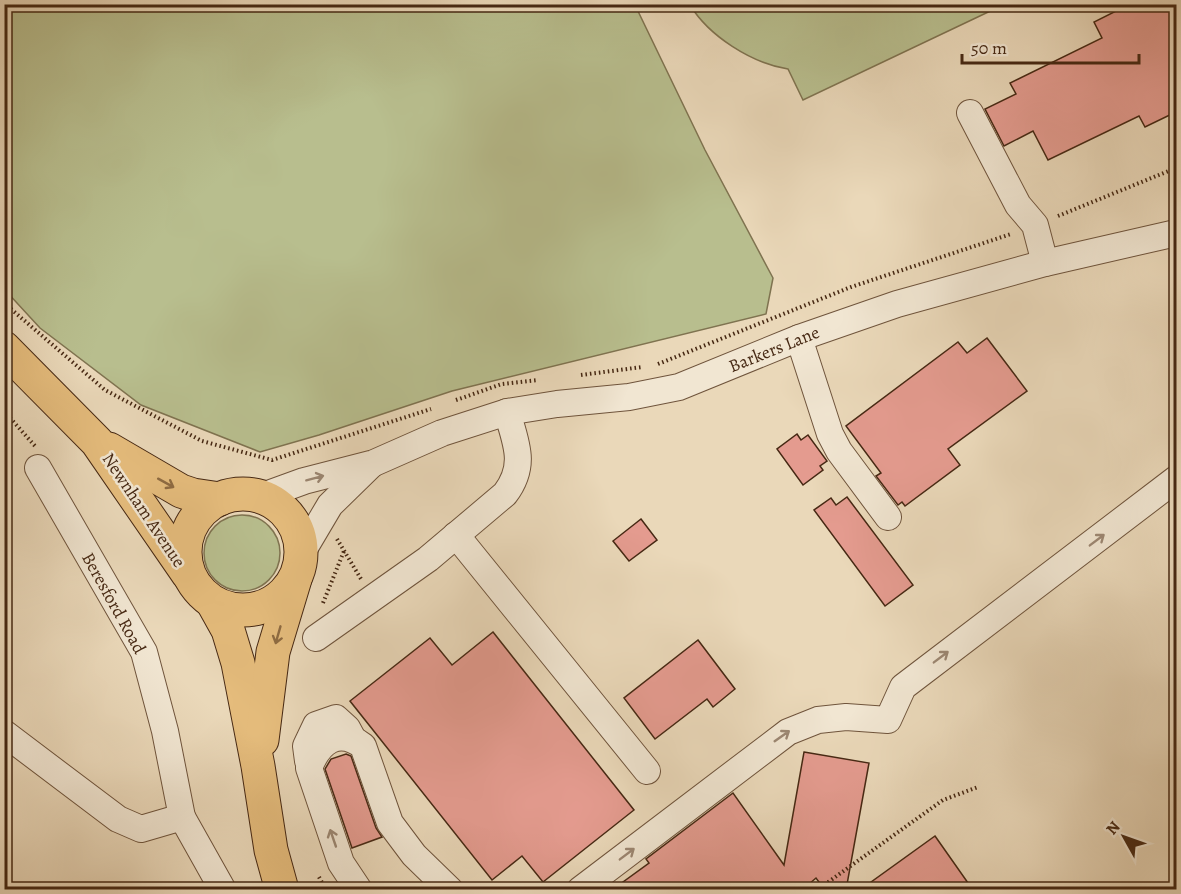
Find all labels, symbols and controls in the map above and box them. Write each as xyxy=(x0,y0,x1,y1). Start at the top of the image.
scale bar xyxy=(962,27,1139,65)
text: 50 m xyxy=(971,36,1007,60)
street label: Barkers Lane xyxy=(725,320,823,378)
street label: Newnham Avenue xyxy=(97,448,191,572)
one-way arrow xyxy=(305,472,324,483)
one-way arrow xyxy=(157,477,174,489)
one-way arrow xyxy=(1088,533,1104,546)
street label: Beresford Road xyxy=(76,548,152,658)
one-way arrow xyxy=(272,625,283,644)
one-way arrow xyxy=(933,651,949,664)
one-way arrow xyxy=(774,730,790,742)
north arrow xyxy=(1094,807,1154,867)
text: N xyxy=(1101,816,1126,840)
one-way arrow xyxy=(326,829,337,848)
one-way arrow xyxy=(618,848,634,860)

